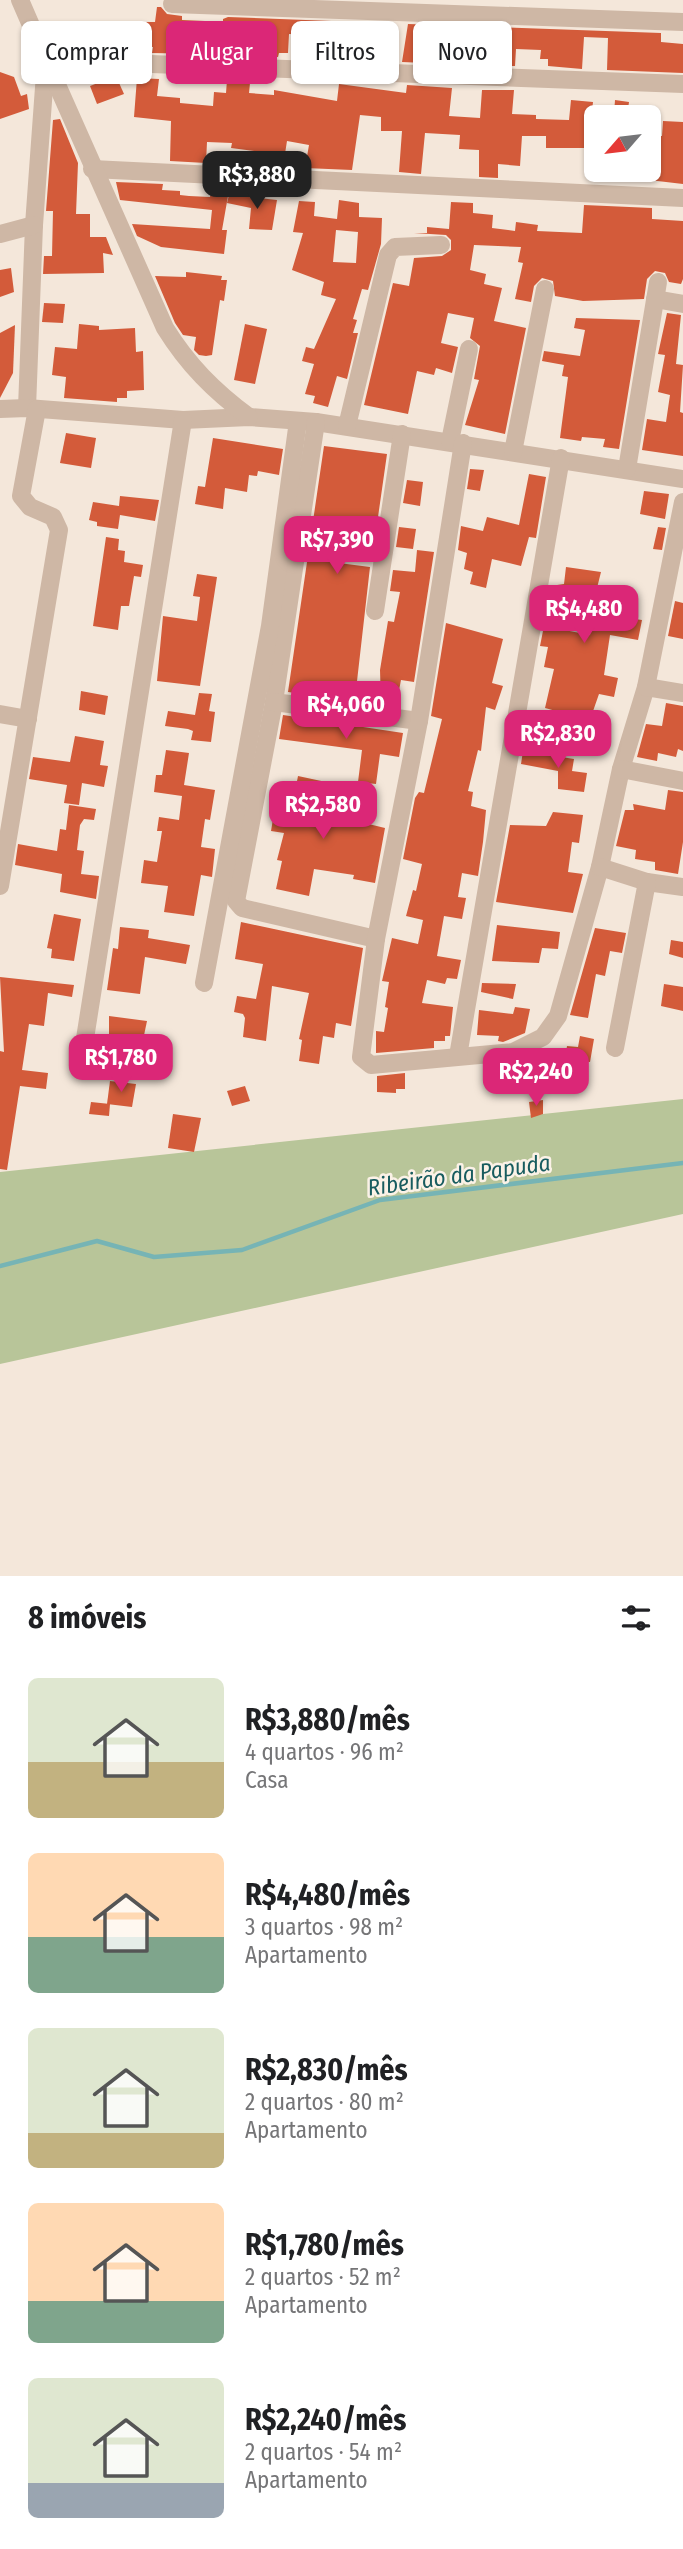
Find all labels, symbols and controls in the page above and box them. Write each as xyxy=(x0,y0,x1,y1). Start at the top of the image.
chip: Comprar xyxy=(21,21,152,84)
chip: Alugar xyxy=(166,21,277,84)
chip: Filtros xyxy=(291,21,399,84)
chip: Novo xyxy=(413,21,512,84)
north arrow xyxy=(584,105,662,182)
map controls xyxy=(584,105,661,182)
pin: R$3,880 xyxy=(192,152,322,211)
text: R$3,880 xyxy=(218,160,296,188)
pin: R$7,390 xyxy=(272,516,402,576)
text: R$7,390 xyxy=(300,525,374,553)
pin: R$4,480 xyxy=(519,586,649,645)
text: R$4,480 xyxy=(545,594,623,622)
pin: R$4,060 xyxy=(281,682,411,741)
text: R$4,060 xyxy=(307,690,385,718)
pin: R$2,830 xyxy=(493,710,623,770)
text: R$2,830 xyxy=(520,719,596,747)
pin: R$2,580 xyxy=(258,782,388,841)
text: R$2,580 xyxy=(285,790,361,818)
pin: R$1,780 xyxy=(56,1034,186,1094)
text: R$1,780 xyxy=(85,1043,157,1071)
pin: R$2,240 xyxy=(471,1048,601,1108)
text: R$2,240 xyxy=(499,1057,573,1085)
water label: Ribeirão da Papuda xyxy=(366,1148,552,1202)
icon: filters xyxy=(617,1599,655,1637)
text: 8 imóveis xyxy=(28,1600,147,1636)
text: R$3,880/mês xyxy=(245,1702,410,1738)
icon: home xyxy=(84,1706,168,1790)
text: 4 quartos · 96 m² xyxy=(245,1738,404,1766)
text: Casa xyxy=(245,1766,289,1794)
text: R$4,480/mês xyxy=(245,1877,410,1913)
icon: home xyxy=(84,1881,168,1965)
text: 3 quartos · 98 m² xyxy=(245,1913,403,1941)
text: Apartamento xyxy=(245,1941,368,1969)
text: R$2,830/mês xyxy=(245,2052,408,2088)
icon: home xyxy=(84,2056,168,2140)
text: 2 quartos · 80 m² xyxy=(245,2088,404,2116)
text: Apartamento xyxy=(245,2116,368,2144)
text: R$1,780/mês xyxy=(245,2227,404,2263)
icon: home xyxy=(84,2231,168,2315)
text: 2 quartos · 52 m² xyxy=(245,2263,401,2291)
text: Apartamento xyxy=(245,2291,368,2319)
text: R$2,240/mês xyxy=(245,2402,406,2438)
icon: home xyxy=(84,2406,168,2490)
text: 2 quartos · 54 m² xyxy=(245,2438,402,2466)
text: Apartamento xyxy=(245,2466,368,2494)

